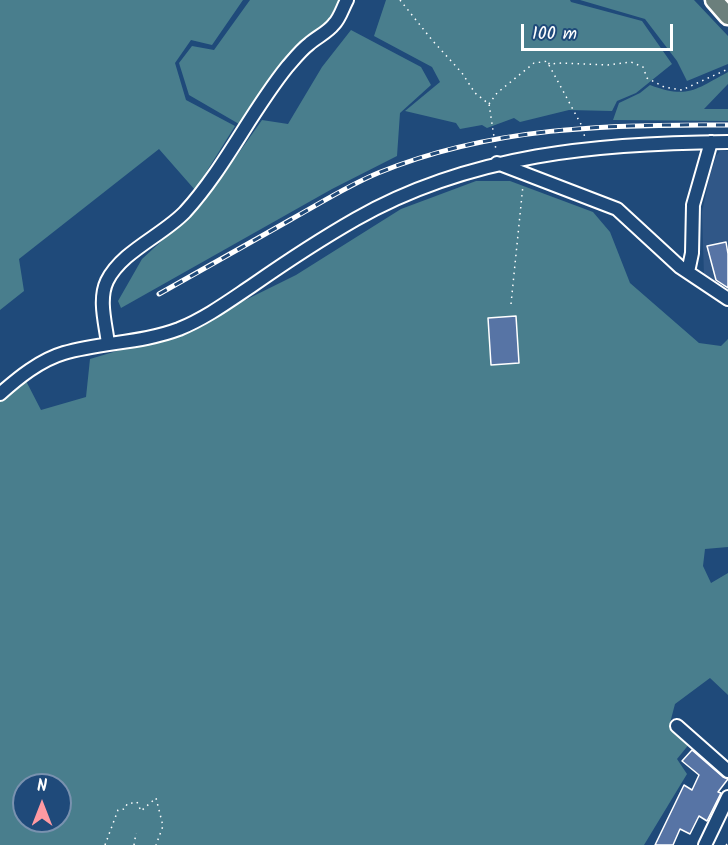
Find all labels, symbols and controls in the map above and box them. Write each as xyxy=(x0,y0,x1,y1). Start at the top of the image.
scale bar xyxy=(524,12,676,50)
text: 100 m xyxy=(532,20,577,49)
north arrow xyxy=(12,773,72,833)
text: N xyxy=(37,774,47,799)

